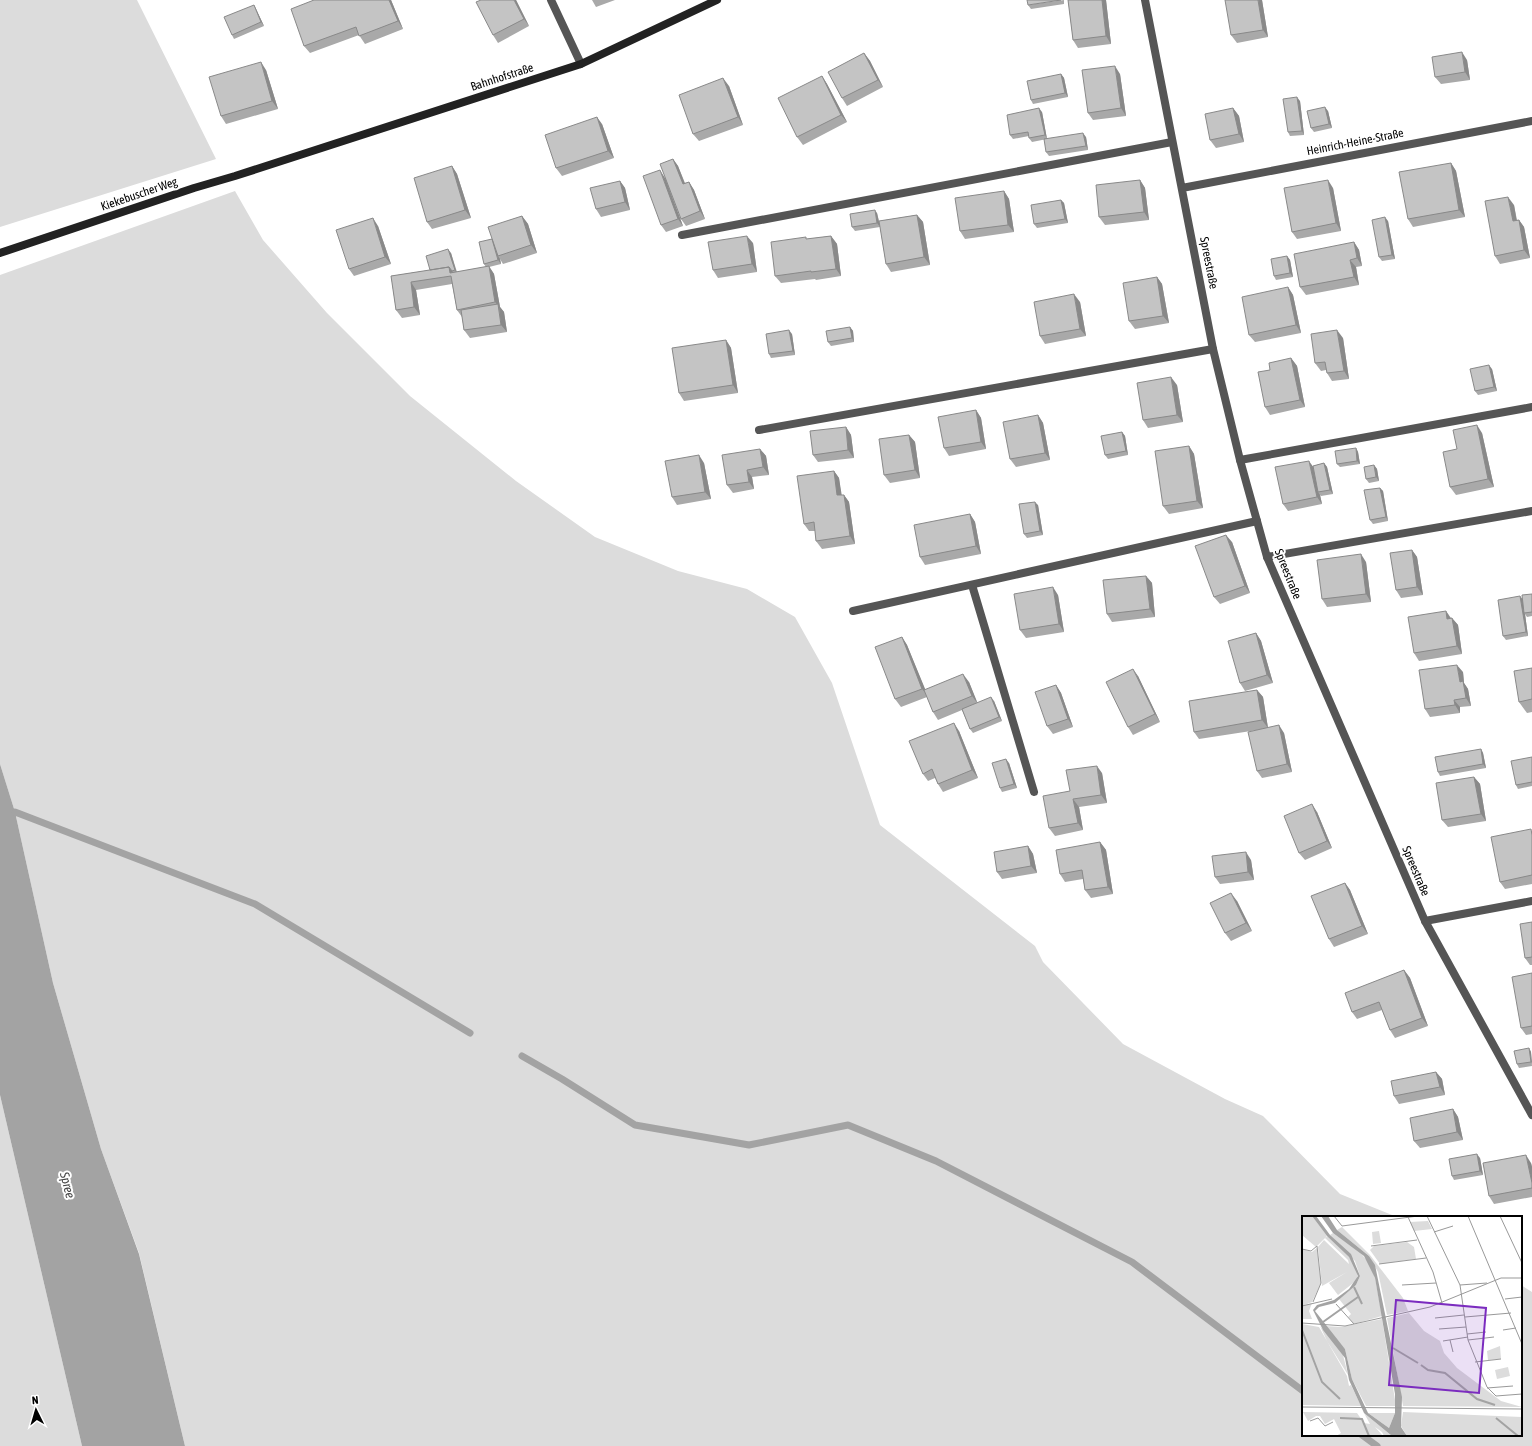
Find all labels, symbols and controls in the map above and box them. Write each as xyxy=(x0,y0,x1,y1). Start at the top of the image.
street label: Bahnhofstraße xyxy=(469,60,535,94)
street label: Heinrich-Heine-Straße xyxy=(1305,126,1405,158)
street label: Kiekebuscher Weg xyxy=(99,174,180,214)
street label: Spreestraße xyxy=(1197,236,1221,290)
street label: Spreestraße xyxy=(1272,547,1304,601)
street label: Spreestraße xyxy=(1399,844,1433,898)
water label: Spree xyxy=(57,1169,78,1200)
inset map xyxy=(1302,1216,1522,1436)
north arrow xyxy=(16,1390,56,1430)
text: N xyxy=(31,1394,39,1406)

